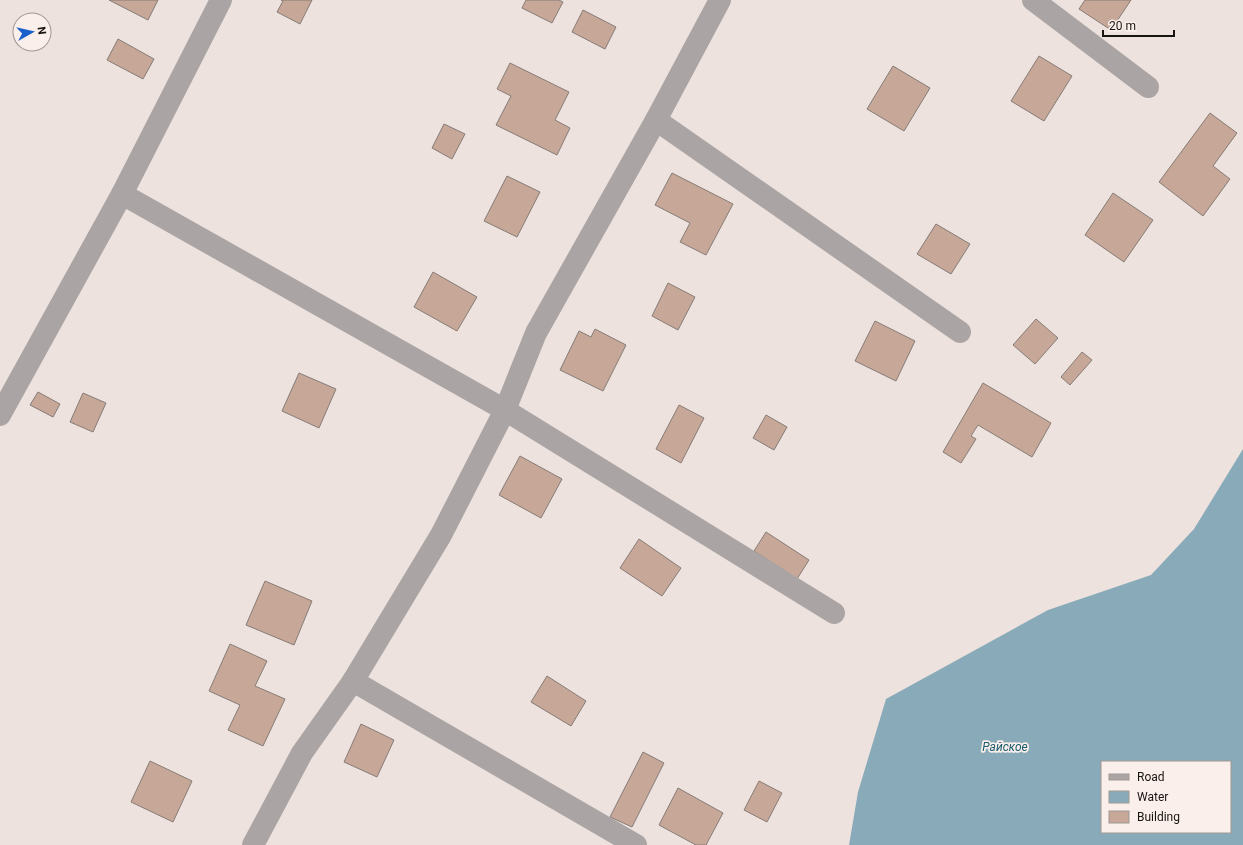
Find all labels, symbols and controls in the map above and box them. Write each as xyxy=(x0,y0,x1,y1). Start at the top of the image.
north arrow xyxy=(12,12,52,52)
scale bar xyxy=(1103,12,1174,38)
text: 20 m xyxy=(1109,19,1136,33)
text: N xyxy=(34,26,48,36)
water label: Райское xyxy=(982,740,1028,754)
legend xyxy=(1101,761,1231,833)
text: Road xyxy=(1137,770,1165,784)
text: Water xyxy=(1137,790,1168,804)
text: Building xyxy=(1137,810,1180,824)

